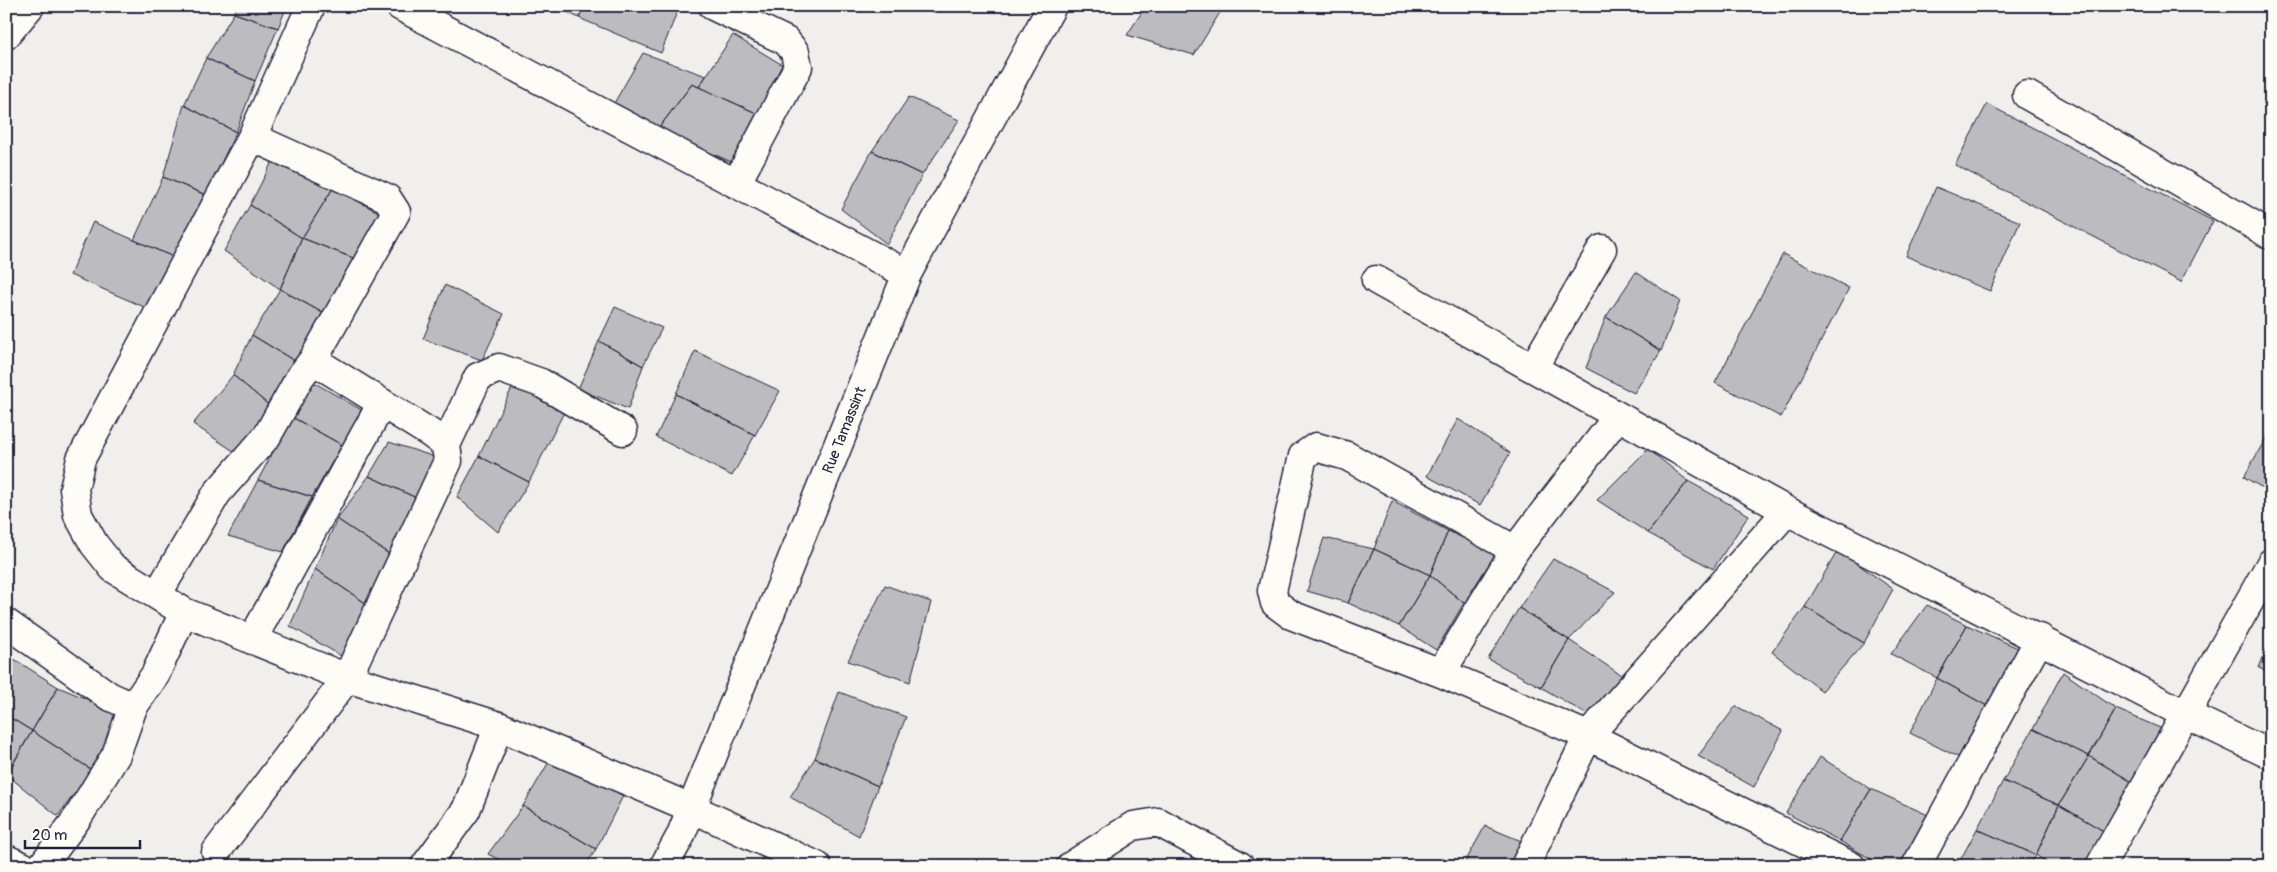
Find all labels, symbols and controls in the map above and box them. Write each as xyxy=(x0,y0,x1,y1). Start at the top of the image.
street label: Rue Tamassint xyxy=(819,383,871,476)
scale bar xyxy=(25,817,140,849)
text: 20 m xyxy=(32,826,67,845)

